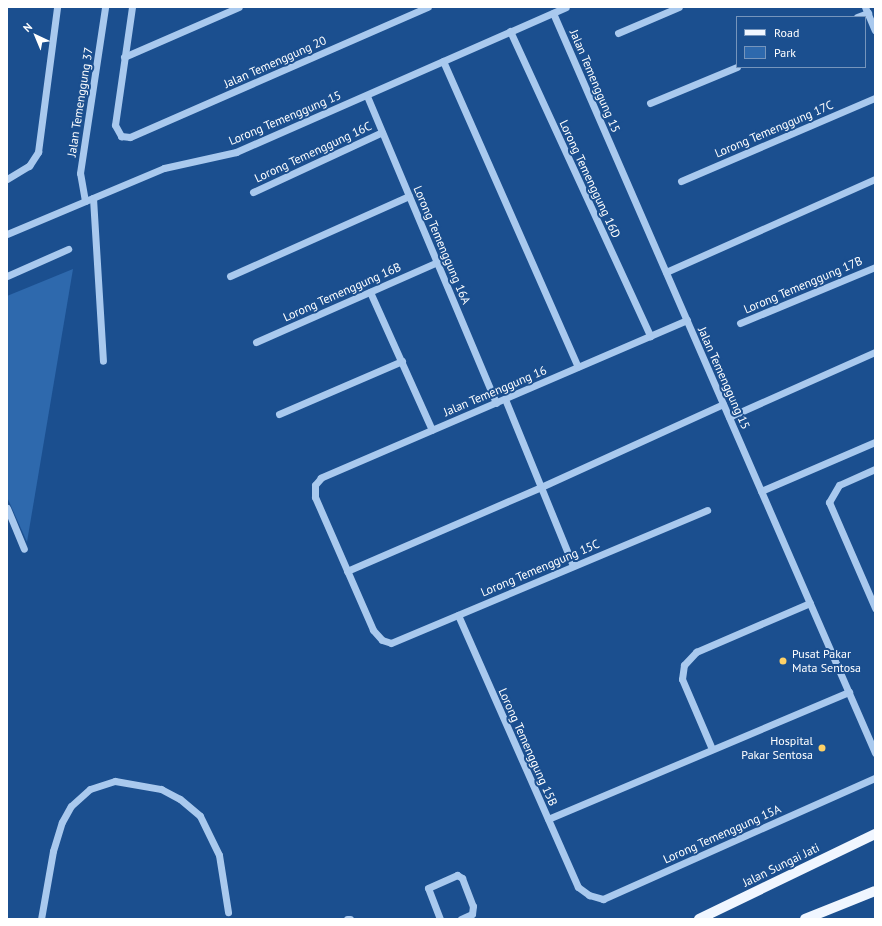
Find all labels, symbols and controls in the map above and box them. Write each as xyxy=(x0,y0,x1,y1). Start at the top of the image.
north arrow xyxy=(16,16,56,56)
legend xyxy=(736,16,866,68)
text: N xyxy=(20,20,35,35)
text: Road xyxy=(774,25,799,40)
street label: Jalan Temenggung 15 xyxy=(567,27,623,135)
street label: Jalan Temenggung 20 xyxy=(221,33,329,91)
text: Park xyxy=(774,45,796,60)
street label: Jalan Temenggung 37 xyxy=(64,46,96,158)
street label: Lorong Temenggung 15 xyxy=(227,88,343,148)
street label: Lorong Temenggung 17C xyxy=(712,97,836,161)
street label: Lorong Temenggung 16C xyxy=(252,118,374,186)
street label: Lorong Temenggung 16D xyxy=(556,118,624,240)
street label: Lorong Temenggung 16A xyxy=(410,183,474,307)
street label: Lorong Temenggung 17B xyxy=(741,253,865,317)
street label: Lorong Temenggung 16B xyxy=(281,259,403,325)
street label: Jalan Temenggung 15 xyxy=(695,324,753,432)
street label: Jalan Temenggung 16 xyxy=(441,363,549,419)
street label: Lorong Temenggung 15C xyxy=(478,536,602,600)
place label: Pusat Pakar Mata Sentosa xyxy=(792,647,861,675)
marker: Pusat Pakar Mata Sentosa xyxy=(777,655,789,667)
street label: Lorong Temenggung 15B xyxy=(495,686,561,808)
place label: Hospital Pakar Sentosa xyxy=(741,734,813,762)
marker: Hospital Pakar Sentosa xyxy=(816,742,828,754)
street label: Lorong Temenggung 15A xyxy=(661,801,783,867)
street label: Jalan Sungai Jati xyxy=(740,840,822,890)

